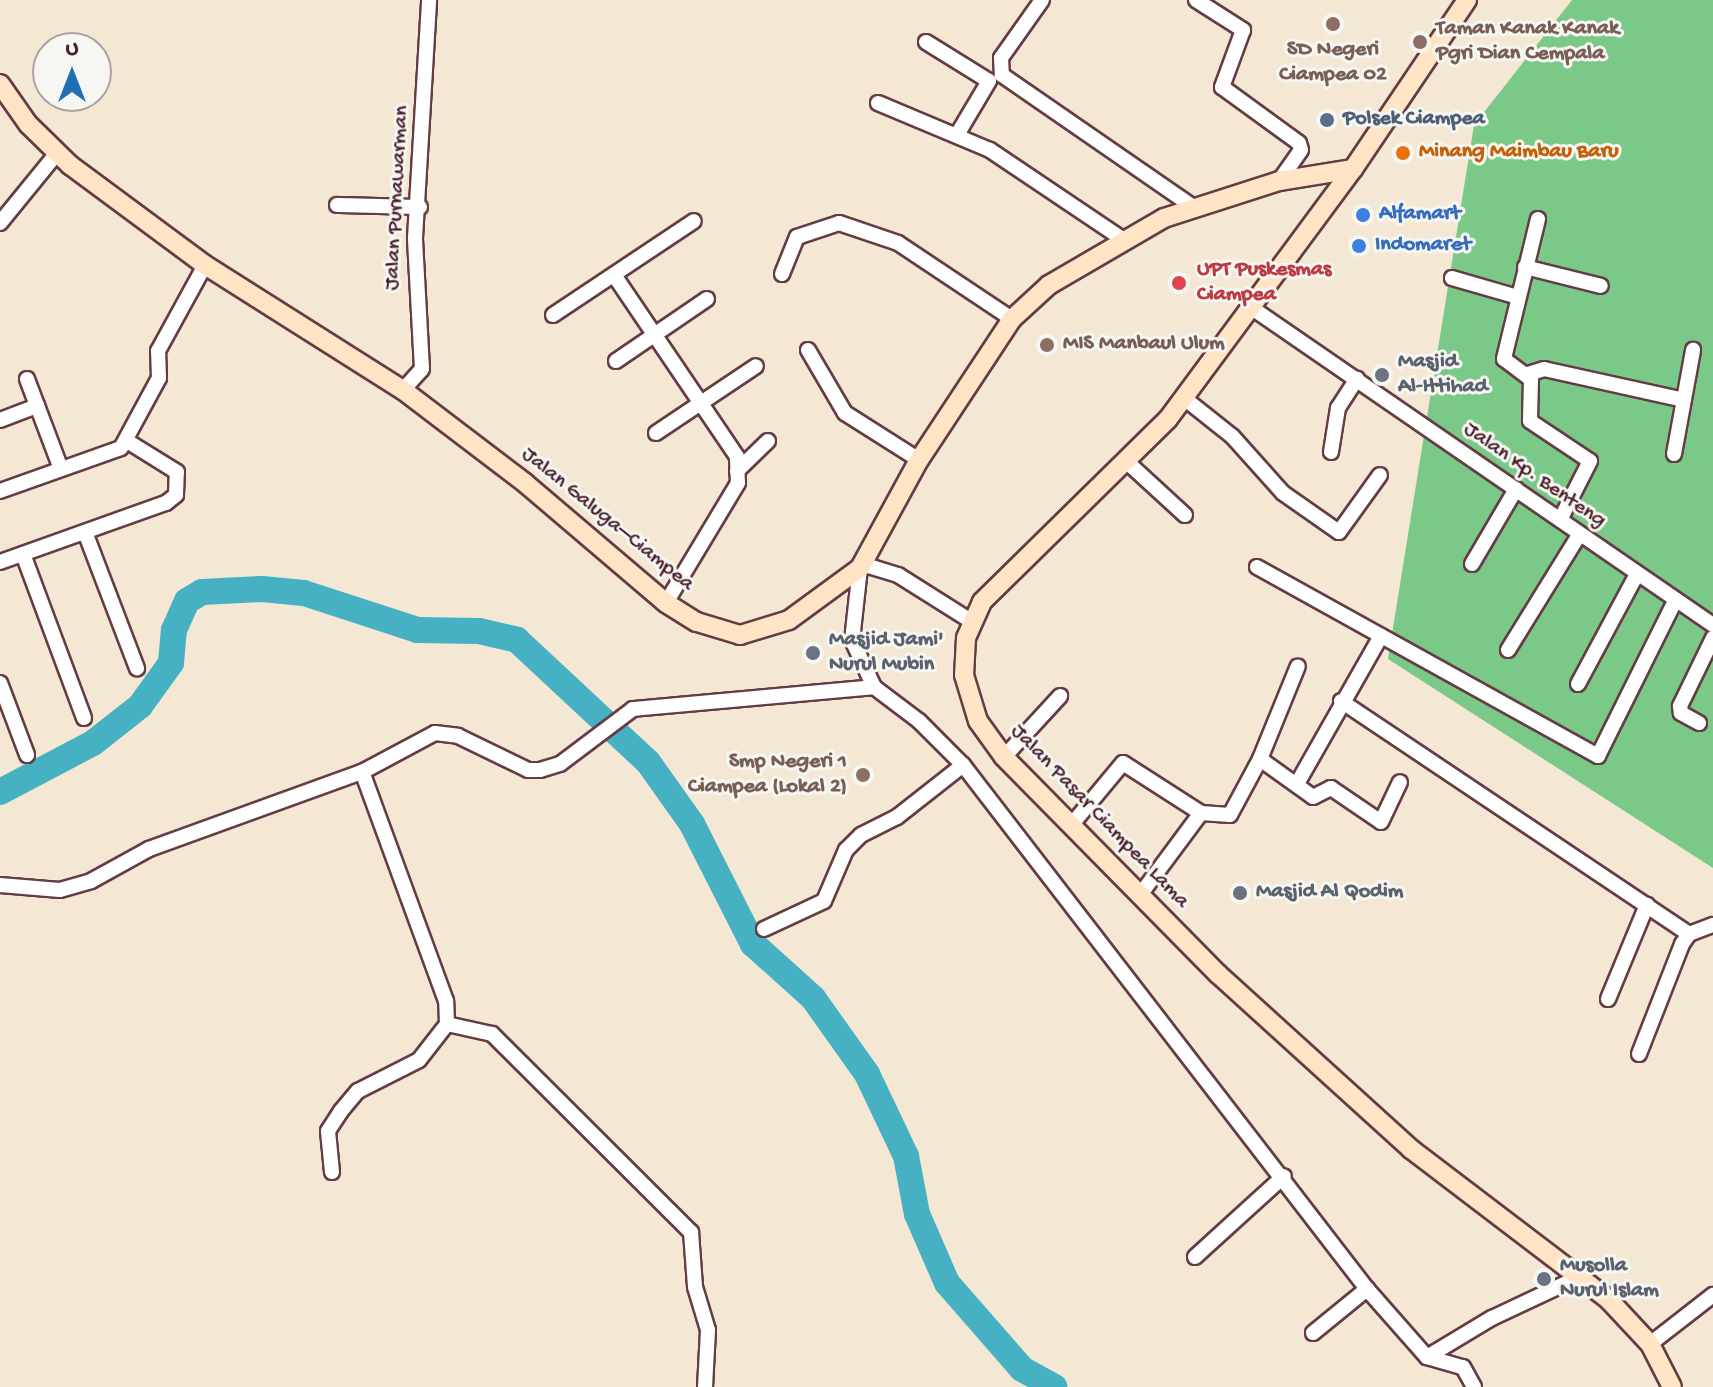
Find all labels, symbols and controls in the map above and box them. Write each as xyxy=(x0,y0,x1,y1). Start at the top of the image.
marker: SD Negeri Ciampea 02 xyxy=(1324,15,1342,33)
place label: Taman Kanak Kanak Pgri Dian Cempala xyxy=(1436,16,1619,68)
north arrow xyxy=(32,32,112,112)
marker: Taman Kanak Kanak Pgri Dian Cempala xyxy=(1411,33,1429,51)
text: U xyxy=(66,37,78,63)
place label: SD Negeri Ciampea 02 xyxy=(1279,37,1387,88)
street label: Jalan Purnawarman xyxy=(380,105,416,291)
place label: Polsek Ciampea xyxy=(1343,107,1485,133)
marker: Polsek Ciampea xyxy=(1318,111,1336,129)
place label: Minang Maimbau Baru xyxy=(1419,140,1619,166)
marker: Minang Maimbau Baru xyxy=(1394,144,1412,162)
place label: Alfamart xyxy=(1379,202,1460,228)
marker: Alfamart xyxy=(1354,206,1372,224)
place label: Indomaret xyxy=(1375,233,1471,259)
marker: Indomaret xyxy=(1350,237,1368,255)
place label: UPT Puskesmas Ciampea xyxy=(1197,257,1331,308)
marker: UPT Puskesmas Ciampea xyxy=(1168,272,1190,294)
place label: MIS Manbaul Ulum xyxy=(1063,332,1225,358)
marker: MIS Manbaul Ulum xyxy=(1038,336,1056,354)
place label: Masjid Al-Ittihad xyxy=(1398,349,1488,400)
marker: Masjid Al-Ittihad xyxy=(1373,366,1391,384)
street label: Jalan Kp. Benteng xyxy=(1458,417,1610,535)
street label: Jalan Galuga–Ciampea xyxy=(515,442,699,598)
place label: Masjid Jami' Nurul Mubin xyxy=(829,627,944,678)
marker: Masjid Jami' Nurul Mubin xyxy=(804,644,822,662)
street label: Jalan Pasar Ciampea Lama xyxy=(1004,719,1194,915)
place label: Smp Negeri 1 Ciampea (Lokal 2) xyxy=(688,749,847,800)
marker: Smp Negeri 1 Ciampea (Lokal 2) xyxy=(854,766,872,784)
place label: Masjid Al Qodim xyxy=(1256,880,1403,906)
marker: Masjid Al Qodim xyxy=(1231,884,1249,902)
place label: Musolla Nurul Islam xyxy=(1560,1253,1659,1304)
marker: Musolla Nurul Islam xyxy=(1535,1270,1553,1288)

